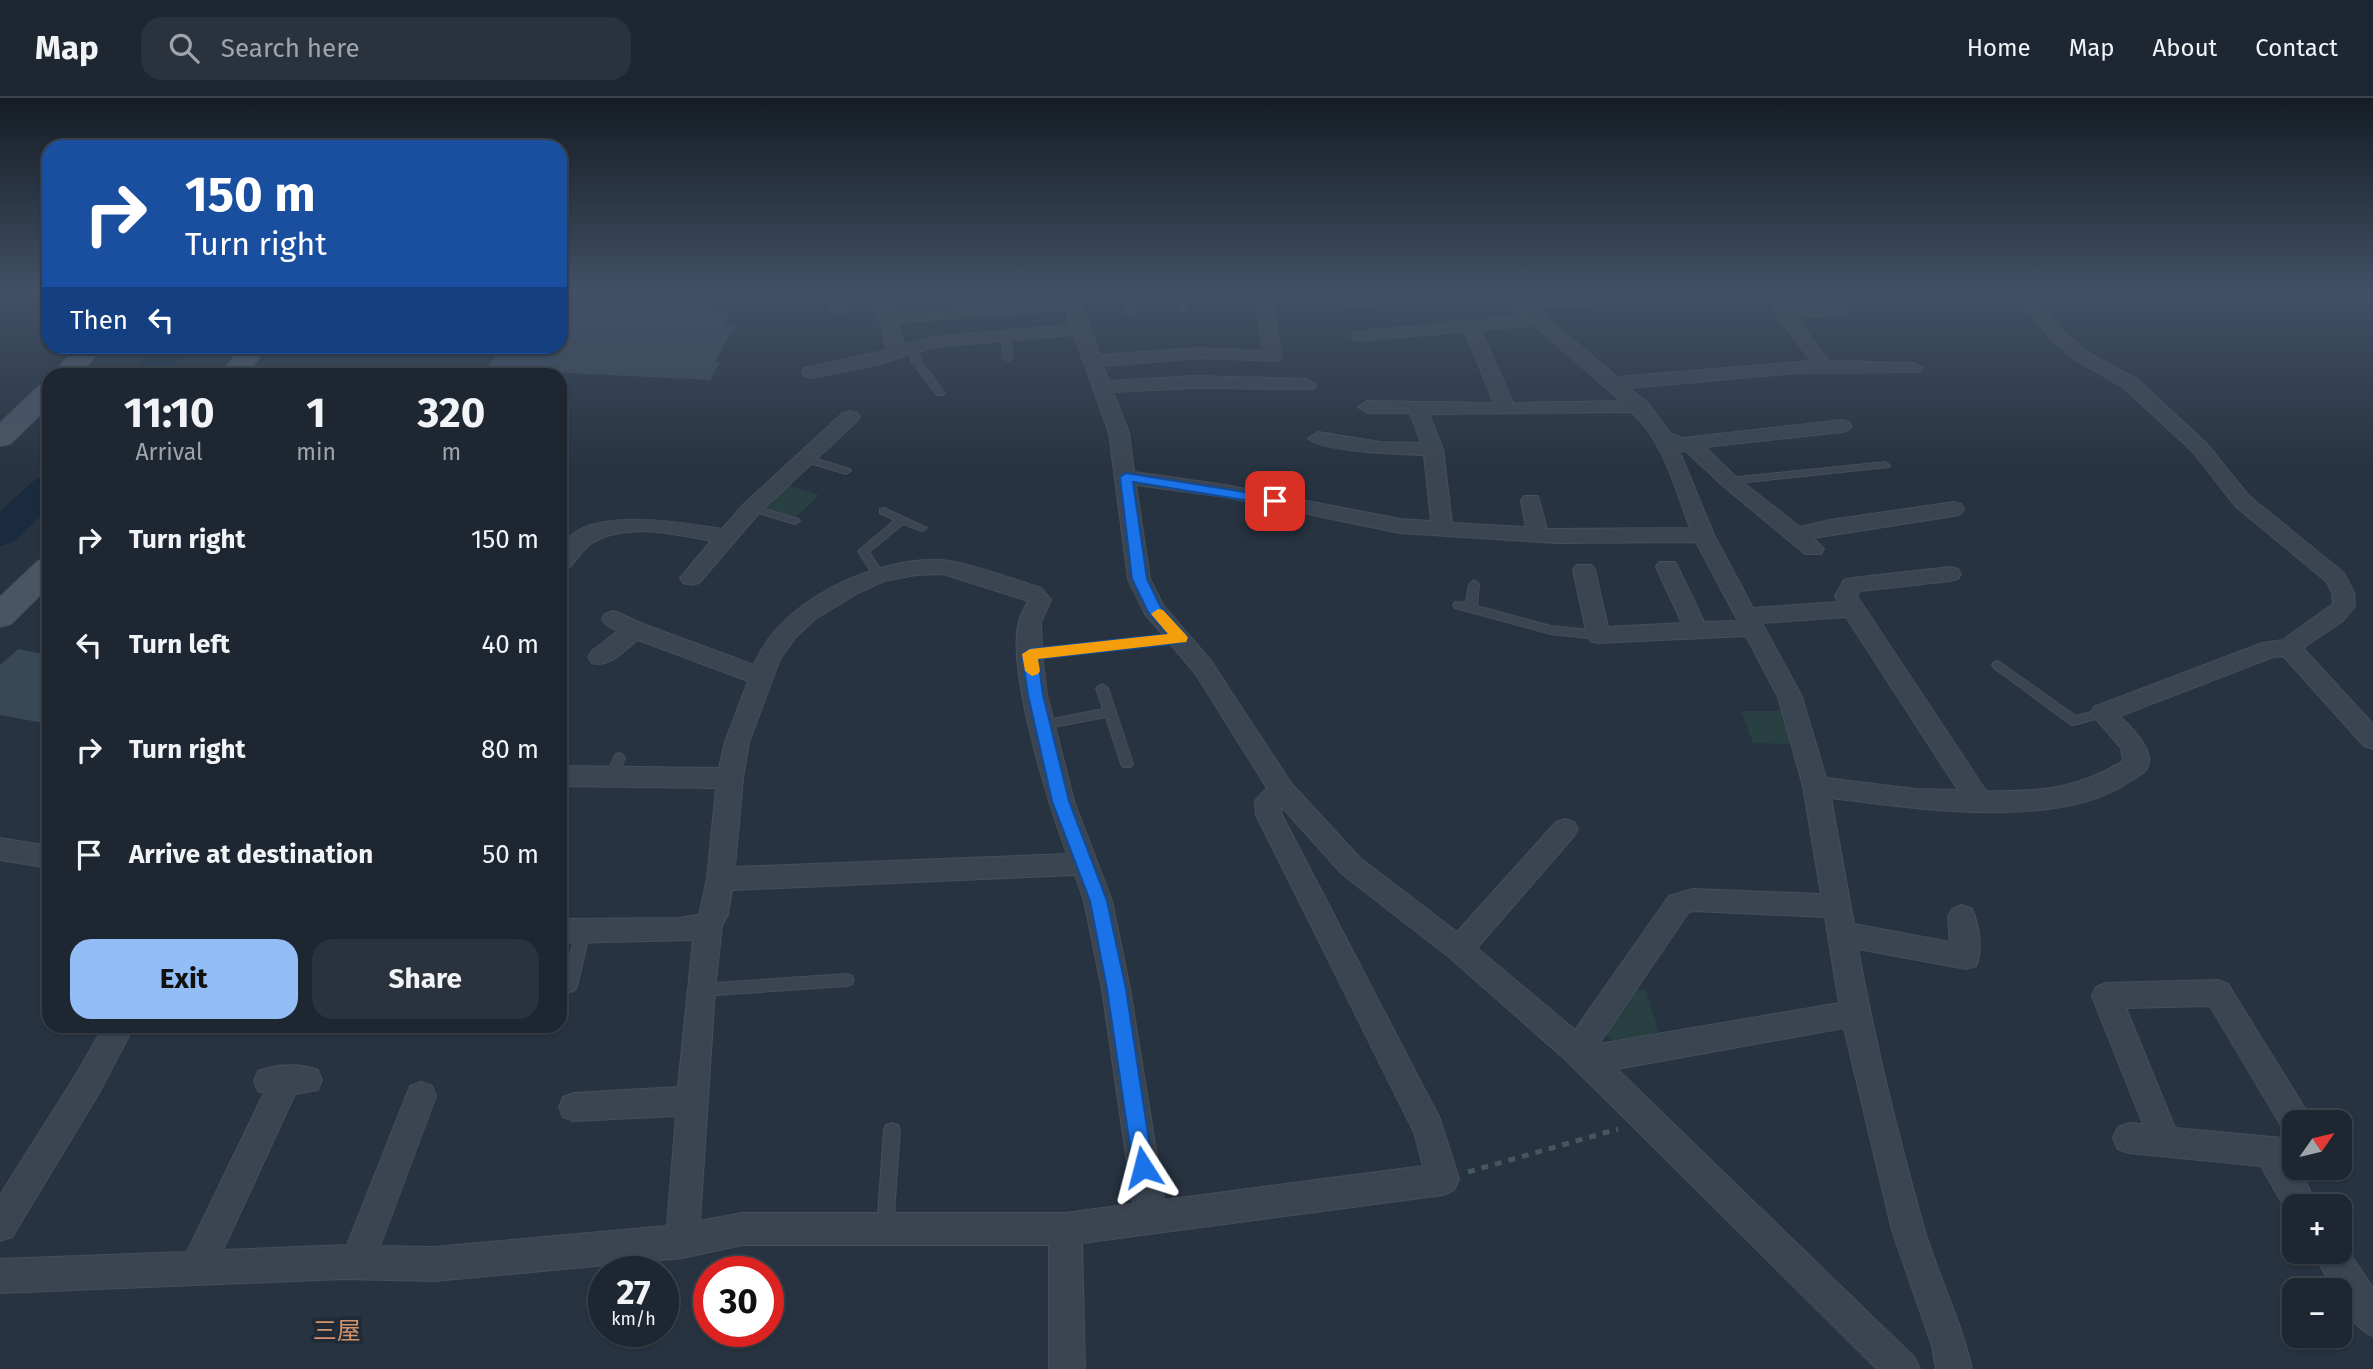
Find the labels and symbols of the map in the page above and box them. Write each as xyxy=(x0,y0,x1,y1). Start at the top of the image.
pin xyxy=(1245,471,1305,531)
north arrow xyxy=(2282,1110,2352,1180)
position arrow xyxy=(1106,1130,1180,1204)
speed limit sign: 30 xyxy=(693,1256,784,1347)
district label: 三屋 xyxy=(313,1317,361,1345)

